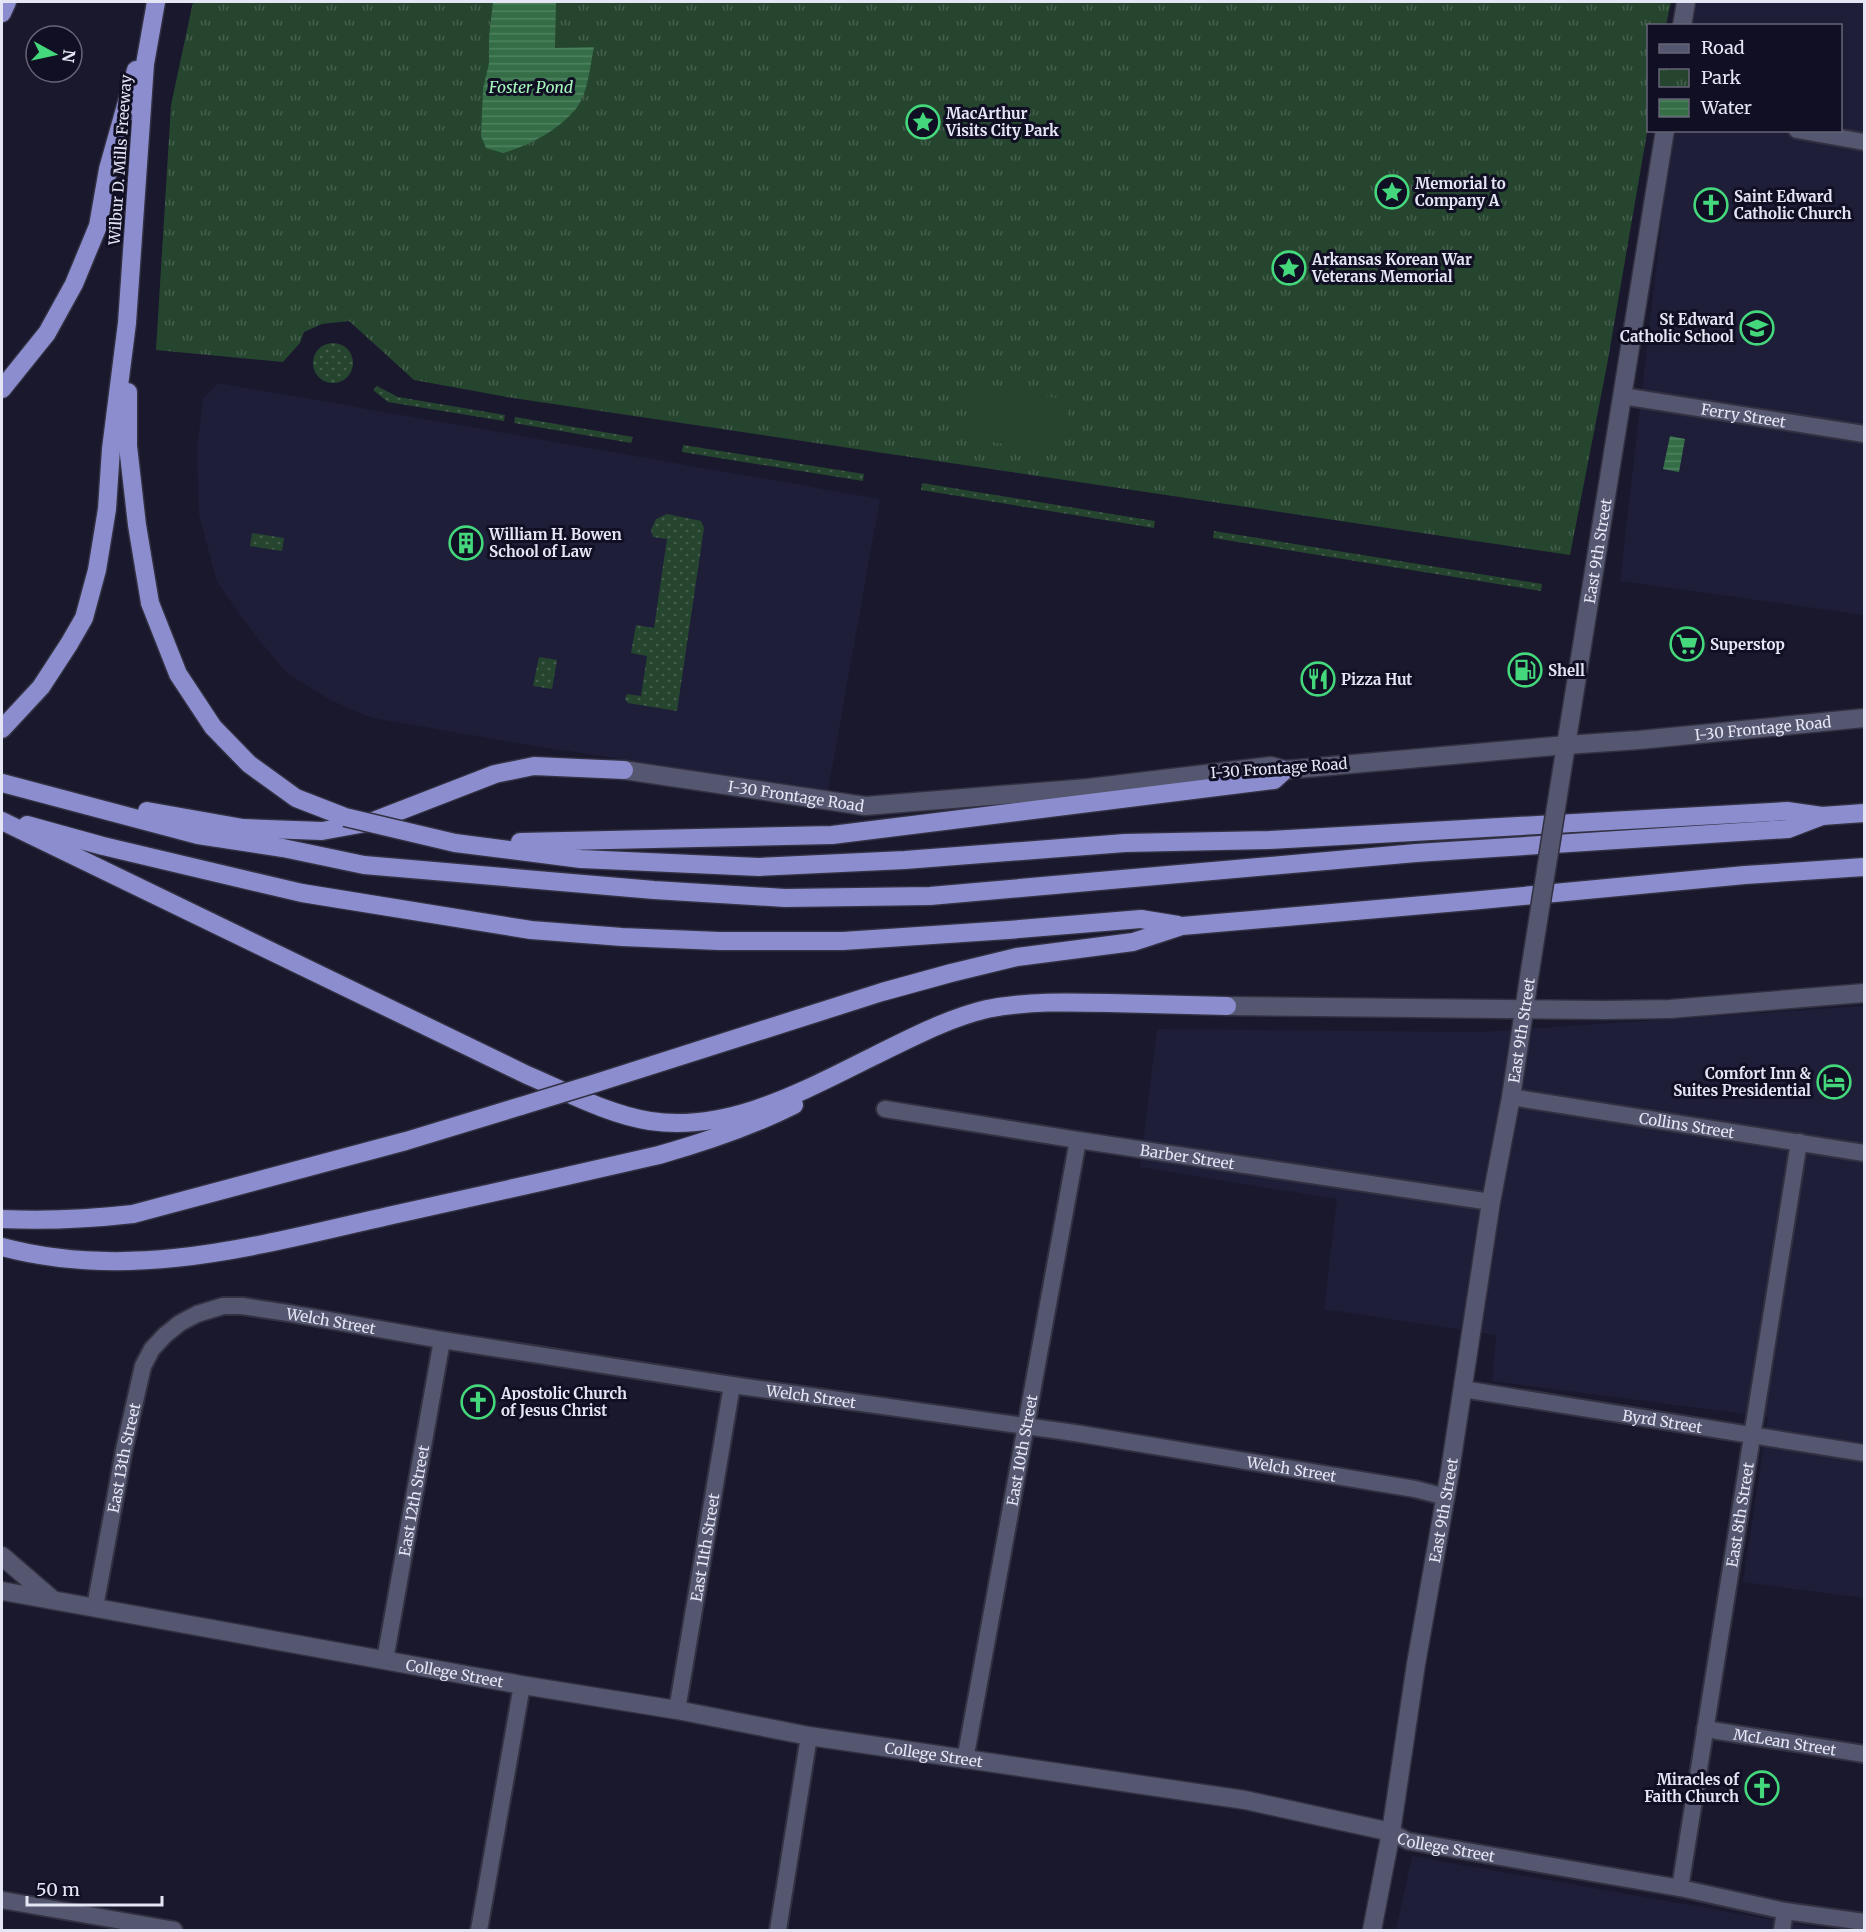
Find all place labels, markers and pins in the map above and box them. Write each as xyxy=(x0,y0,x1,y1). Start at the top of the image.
place icon: MacArthur Visits City Park xyxy=(905,104,941,140)
place label: MacArthur Visits City Park xyxy=(945,104,1059,140)
place icon: Memorial to Company A xyxy=(1374,174,1410,210)
place label: Memorial to Company A xyxy=(1415,174,1506,210)
church icon: Saint Edward Catholic Church xyxy=(1693,187,1729,223)
place label: Saint Edward Catholic Church xyxy=(1734,187,1851,223)
place icon: Arkansas Korean War Veterans Memorial xyxy=(1271,250,1307,286)
place label: Arkansas Korean War Veterans Memorial xyxy=(1311,250,1472,286)
place label: St Edward Catholic School xyxy=(1620,310,1734,346)
school or university icon: St Edward Catholic School xyxy=(1739,310,1775,346)
building icon: William H. Bowen School of Law xyxy=(448,525,484,561)
place label: William H. Bowen School of Law xyxy=(488,525,622,561)
supermarket icon: Superstop xyxy=(1669,626,1705,662)
place label: Superstop xyxy=(1710,635,1785,654)
fuel station icon: Shell xyxy=(1507,652,1543,688)
restaurant icon: Pizza Hut xyxy=(1300,661,1336,697)
place label: Shell xyxy=(1548,661,1585,680)
place label: Pizza Hut xyxy=(1341,670,1412,689)
place label: Comfort Inn & Suites Presidential xyxy=(1673,1064,1812,1100)
hotel icon: Comfort Inn & Suites Presidential xyxy=(1816,1064,1852,1100)
church icon: Apostolic Church of Jesus Christ xyxy=(460,1384,496,1420)
place label: Apostolic Church of Jesus Christ xyxy=(500,1384,627,1420)
place label: Miracles of Faith Church xyxy=(1644,1770,1740,1806)
church icon: Miracles of Faith Church xyxy=(1744,1770,1780,1806)

